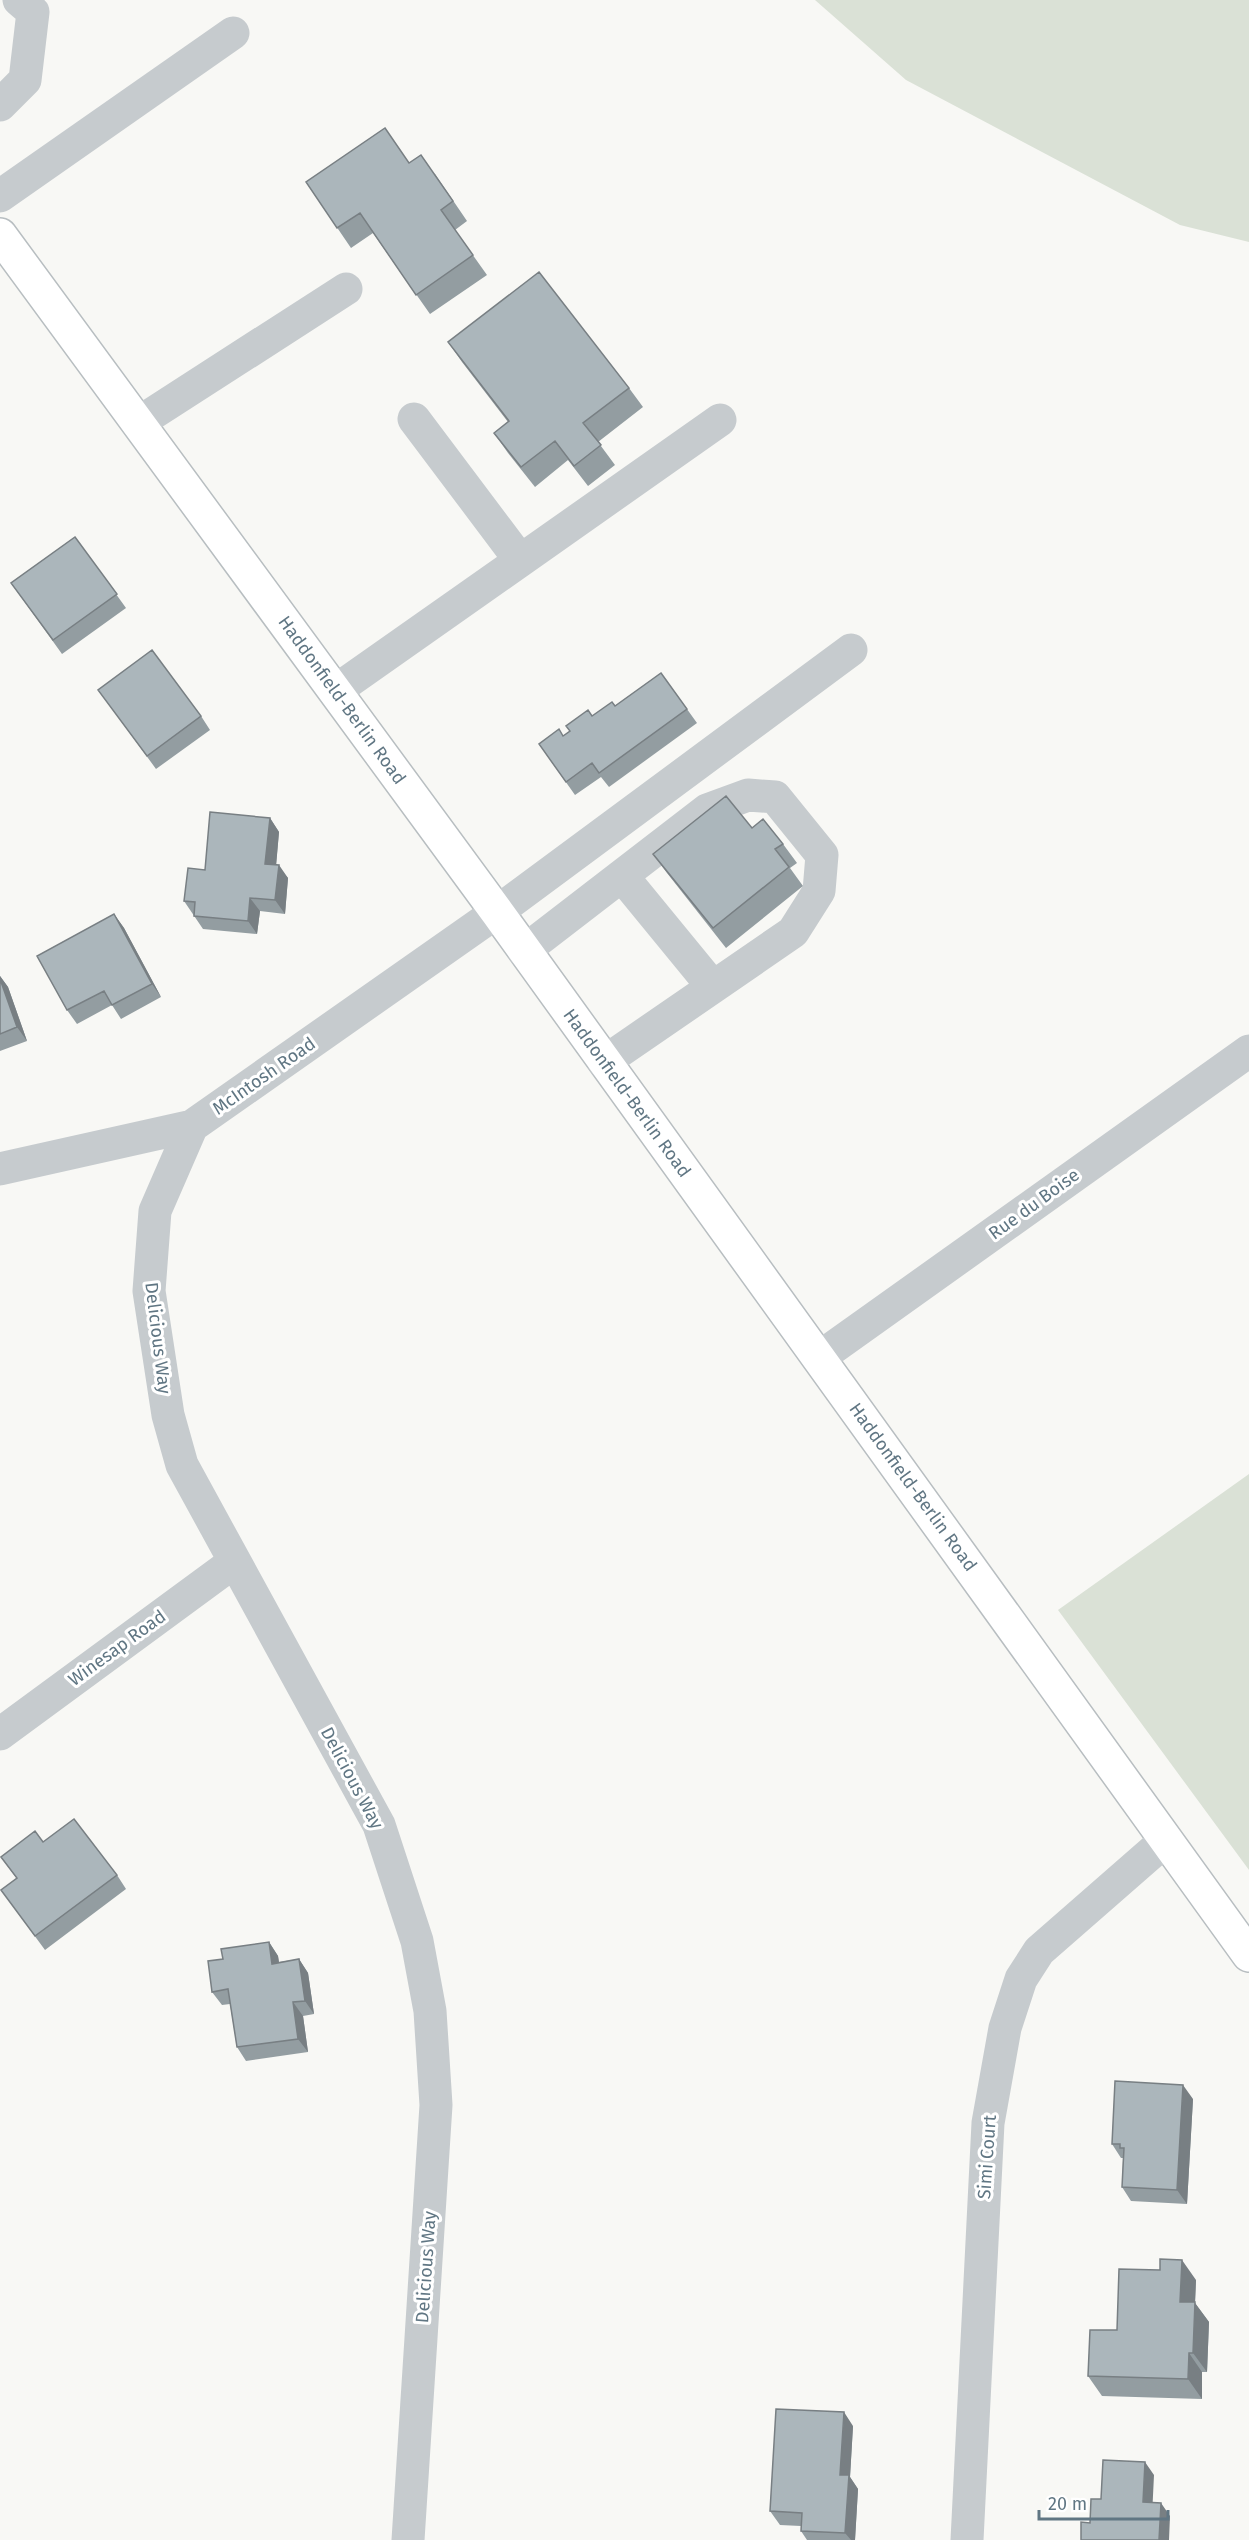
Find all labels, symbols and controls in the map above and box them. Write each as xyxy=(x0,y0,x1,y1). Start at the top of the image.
street label: Haddonfield-Berlin Road xyxy=(273,611,411,789)
street label: Haddonfield-Berlin Road xyxy=(558,1004,696,1182)
street label: McIntosh Road xyxy=(208,1032,320,1120)
street label: Rue du Boise xyxy=(984,1164,1084,1244)
street label: Delicious Way xyxy=(140,1281,176,1395)
street label: Haddonfield-Berlin Road xyxy=(844,1398,982,1576)
street label: Winesap Road xyxy=(64,1605,170,1691)
street label: Delicious Way xyxy=(316,1723,388,1833)
street label: Simi Court xyxy=(973,2114,1001,2200)
street label: Delicious Way xyxy=(411,2210,441,2324)
scale bar xyxy=(1039,2483,1168,2521)
text: 20 m xyxy=(1048,2493,1087,2515)

